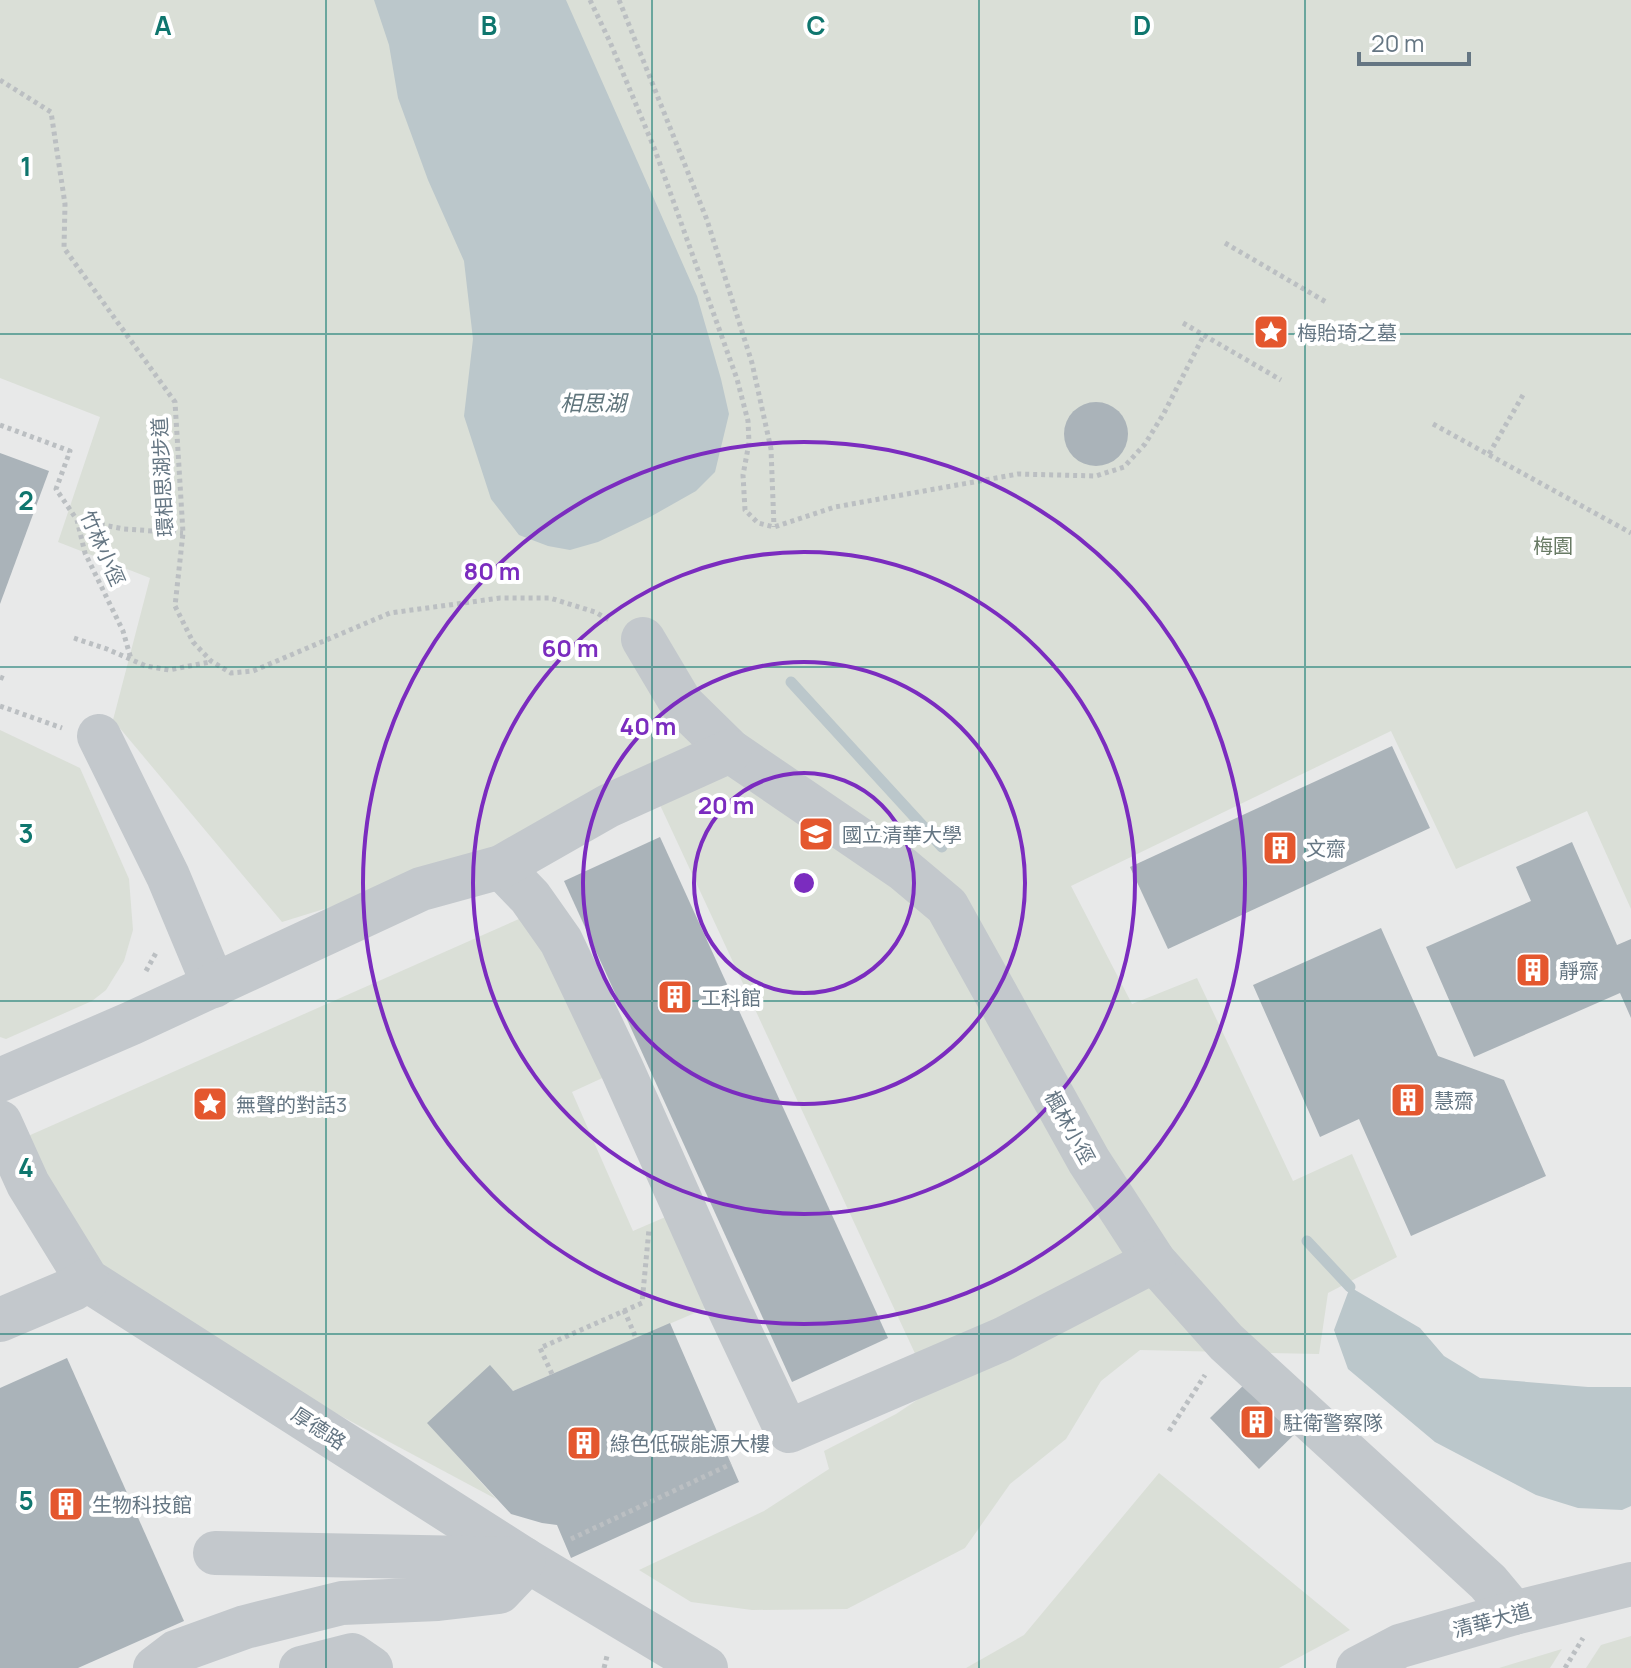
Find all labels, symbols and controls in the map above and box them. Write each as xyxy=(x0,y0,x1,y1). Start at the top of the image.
text: A xyxy=(154,7,172,43)
text: B xyxy=(481,7,497,43)
text: C xyxy=(806,7,826,43)
text: D xyxy=(1133,7,1151,43)
scale bar xyxy=(1359,16,1469,66)
text: 20 m xyxy=(1371,26,1424,59)
text: 1 xyxy=(20,148,32,184)
place icon: 梅貽琦之墓 xyxy=(1252,313,1290,351)
place label: 梅貽琦之墓 xyxy=(1297,319,1397,346)
water label: 相思湖 xyxy=(560,388,629,418)
street label: 環相思湖步道 xyxy=(145,416,179,538)
text: 2 xyxy=(18,482,34,518)
street label: 竹林小徑 xyxy=(74,506,132,590)
park label: 梅園 xyxy=(1533,532,1573,559)
text: 80 m xyxy=(464,554,520,587)
text: 60 m xyxy=(541,631,599,664)
text: 40 m xyxy=(620,709,676,742)
text: 20 m xyxy=(698,788,754,821)
text: 3 xyxy=(18,815,34,851)
school or university icon: 國立清華大學 xyxy=(797,815,835,853)
place label: 國立清華大學 xyxy=(842,821,962,848)
building icon: 文齋 xyxy=(1261,829,1299,867)
place label: 文齋 xyxy=(1306,835,1346,862)
centre of rings xyxy=(790,869,818,897)
building icon: 靜齋 xyxy=(1514,951,1552,989)
place label: 靜齋 xyxy=(1559,957,1599,984)
building icon: 工科館 xyxy=(656,978,694,1016)
place label: 工科館 xyxy=(701,984,761,1011)
building icon: 慧齋 xyxy=(1389,1081,1427,1119)
place icon: 無聲的對話3 xyxy=(191,1085,229,1123)
street label: 楓林小徑 xyxy=(1039,1085,1101,1169)
place label: 慧齋 xyxy=(1434,1087,1474,1114)
place label: 無聲的對話3 xyxy=(236,1091,347,1118)
text: 4 xyxy=(18,1149,34,1185)
street label: 厚德路 xyxy=(286,1400,352,1456)
building icon: 駐衛警察隊 xyxy=(1238,1403,1276,1441)
place label: 駐衛警察隊 xyxy=(1283,1409,1383,1436)
building icon: 綠色低碳能源大樓 xyxy=(565,1424,603,1462)
place label: 綠色低碳能源大樓 xyxy=(610,1430,770,1457)
text: 5 xyxy=(18,1482,34,1518)
building icon: 生物科技館 xyxy=(47,1485,85,1523)
place label: 生物科技館 xyxy=(92,1491,192,1518)
street label: 清華大道 xyxy=(1450,1597,1534,1643)

